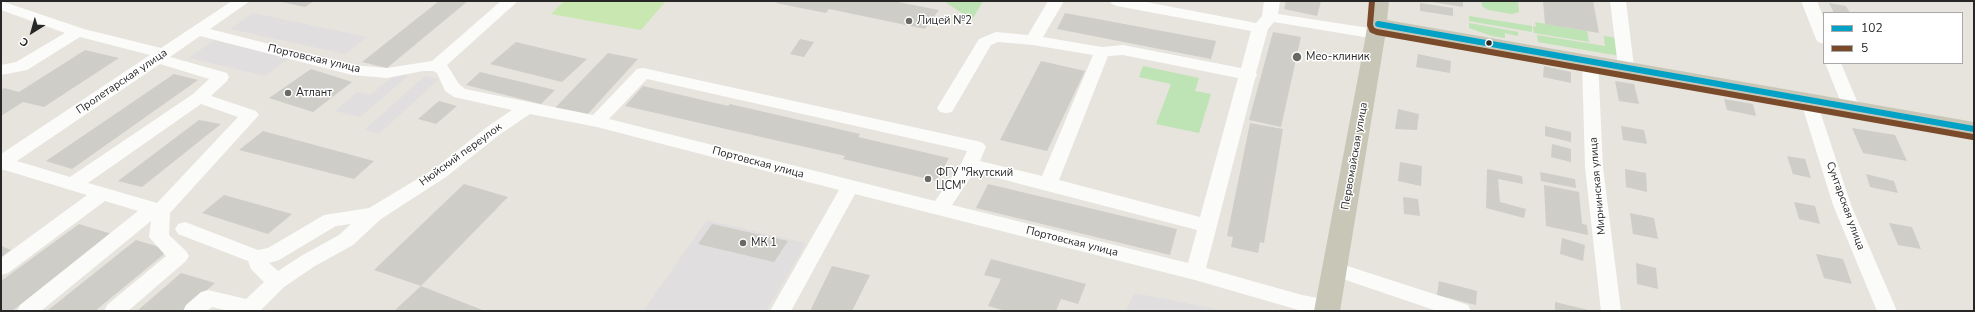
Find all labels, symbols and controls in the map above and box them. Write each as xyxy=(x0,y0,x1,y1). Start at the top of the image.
north arrow xyxy=(12,12,52,52)
legend xyxy=(1823,12,1963,64)
place label: Лицей №2 xyxy=(917,14,972,28)
marker: Лицей №2 xyxy=(904,16,914,26)
text: 102 xyxy=(1861,20,1883,36)
text: С xyxy=(17,34,32,50)
unlabelled marker xyxy=(1484,38,1494,48)
text: 5 xyxy=(1861,40,1868,56)
street label: Портовская улица xyxy=(266,42,362,76)
street label: Пролетарская улица xyxy=(74,47,170,117)
place label: Мео-клиник xyxy=(1306,50,1370,64)
marker: Мео-клиник xyxy=(1291,51,1303,63)
place label: Атлант xyxy=(296,86,332,100)
marker: Атлант xyxy=(283,88,293,98)
street label: Первомайская улица xyxy=(1339,101,1371,211)
street label: Нюйский переулок xyxy=(417,121,505,189)
street label: Мирнинская улица xyxy=(1587,137,1609,235)
street label: Портовская улица xyxy=(711,144,805,182)
street label: Сунтарская улица xyxy=(1823,160,1867,252)
place label: ФГУ "Якутский ЦСМ" xyxy=(936,166,1013,192)
marker: ФГУ "Якутский ЦСМ" xyxy=(923,174,933,184)
street label: Портовская улица xyxy=(1025,224,1119,260)
place label: МК 1 xyxy=(751,236,777,250)
marker: МК 1 xyxy=(738,238,748,248)

